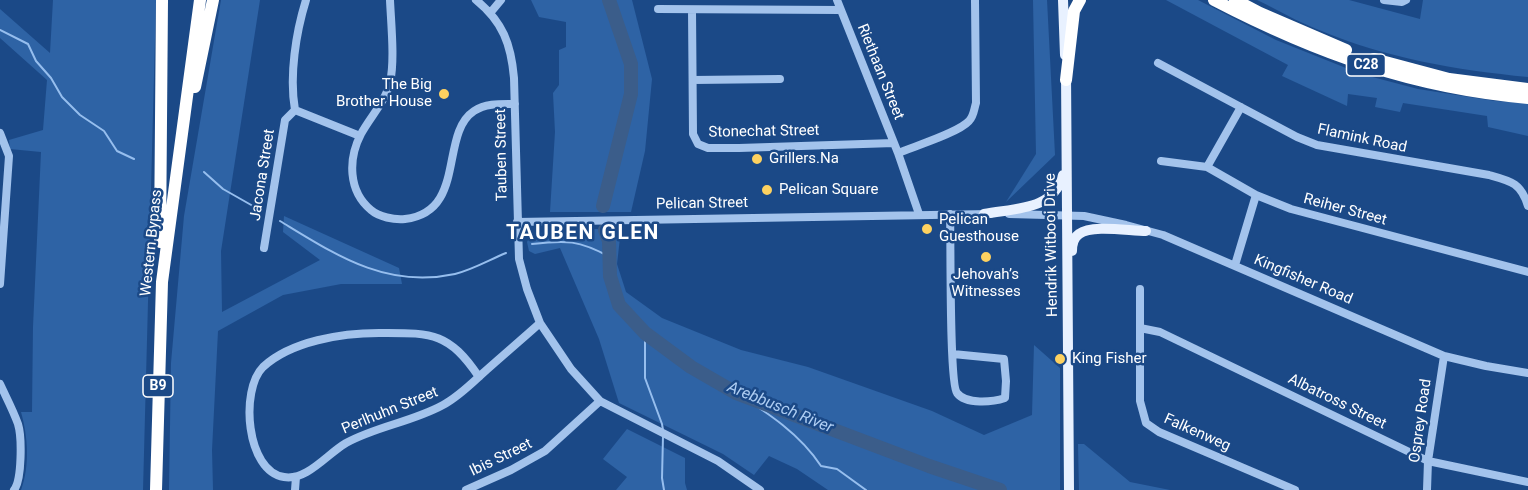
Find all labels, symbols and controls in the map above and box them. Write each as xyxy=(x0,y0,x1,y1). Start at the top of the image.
street label: Riethaan Street xyxy=(853,21,907,123)
road number: C28 xyxy=(1346,54,1386,76)
place label: The Big Brother House xyxy=(336,76,432,111)
marker: The Big Brother House xyxy=(437,87,451,101)
street label: Tauben Street xyxy=(492,109,512,201)
street label: Flamink Road xyxy=(1316,121,1408,157)
street label: Stonechat Street xyxy=(708,122,820,142)
street label: Jacona Street xyxy=(247,128,279,222)
place label: Grillers.Na xyxy=(769,150,839,168)
marker: Grillers.Na xyxy=(750,152,764,166)
street label: Hendrik Witbooi Drive xyxy=(1042,173,1062,317)
place label: Pelican Square xyxy=(779,181,878,199)
marker: Pelican Square xyxy=(760,183,774,197)
street label: Western Bypass xyxy=(137,189,167,297)
street label: Reiher Street xyxy=(1301,190,1389,230)
street label: Pelican Street xyxy=(656,194,748,214)
place label: Pelican Guesthouse xyxy=(939,211,1019,246)
district label: TAUBEN GLEN xyxy=(506,221,660,247)
marker: Pelican Guesthouse xyxy=(920,222,934,236)
marker: Jehovah’s Witnesses xyxy=(979,250,993,264)
street label: Kingfisher Road xyxy=(1251,251,1355,309)
place label: Jehovah’s Witnesses xyxy=(951,266,1021,301)
place label: King Fisher xyxy=(1072,350,1146,368)
marker: King Fisher xyxy=(1053,352,1067,366)
street label: Albatross Street xyxy=(1285,370,1389,434)
road number: B9 xyxy=(143,375,173,397)
water label: Arebbusch River xyxy=(724,378,836,438)
street label: Osprey Road xyxy=(1406,378,1436,464)
street label: Perlhuhn Street xyxy=(339,383,441,439)
street label: Falkenweg xyxy=(1161,410,1233,456)
street label: Ibis Street xyxy=(467,435,535,481)

